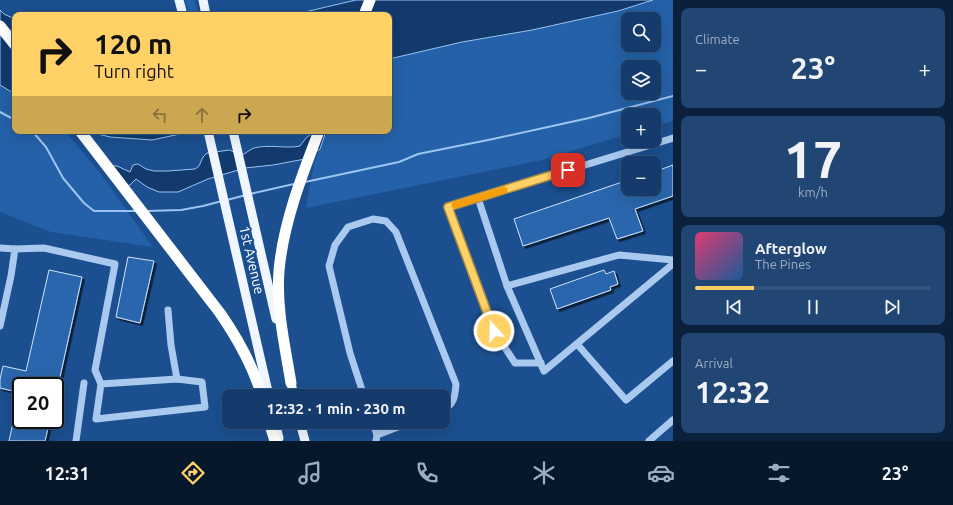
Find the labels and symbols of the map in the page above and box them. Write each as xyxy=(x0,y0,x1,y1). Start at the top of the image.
pin xyxy=(551,153,585,187)
street label: 1st Avenue xyxy=(236,224,268,296)
position arrow xyxy=(473,310,515,352)
speed limit sign: 20 xyxy=(12,377,64,429)

